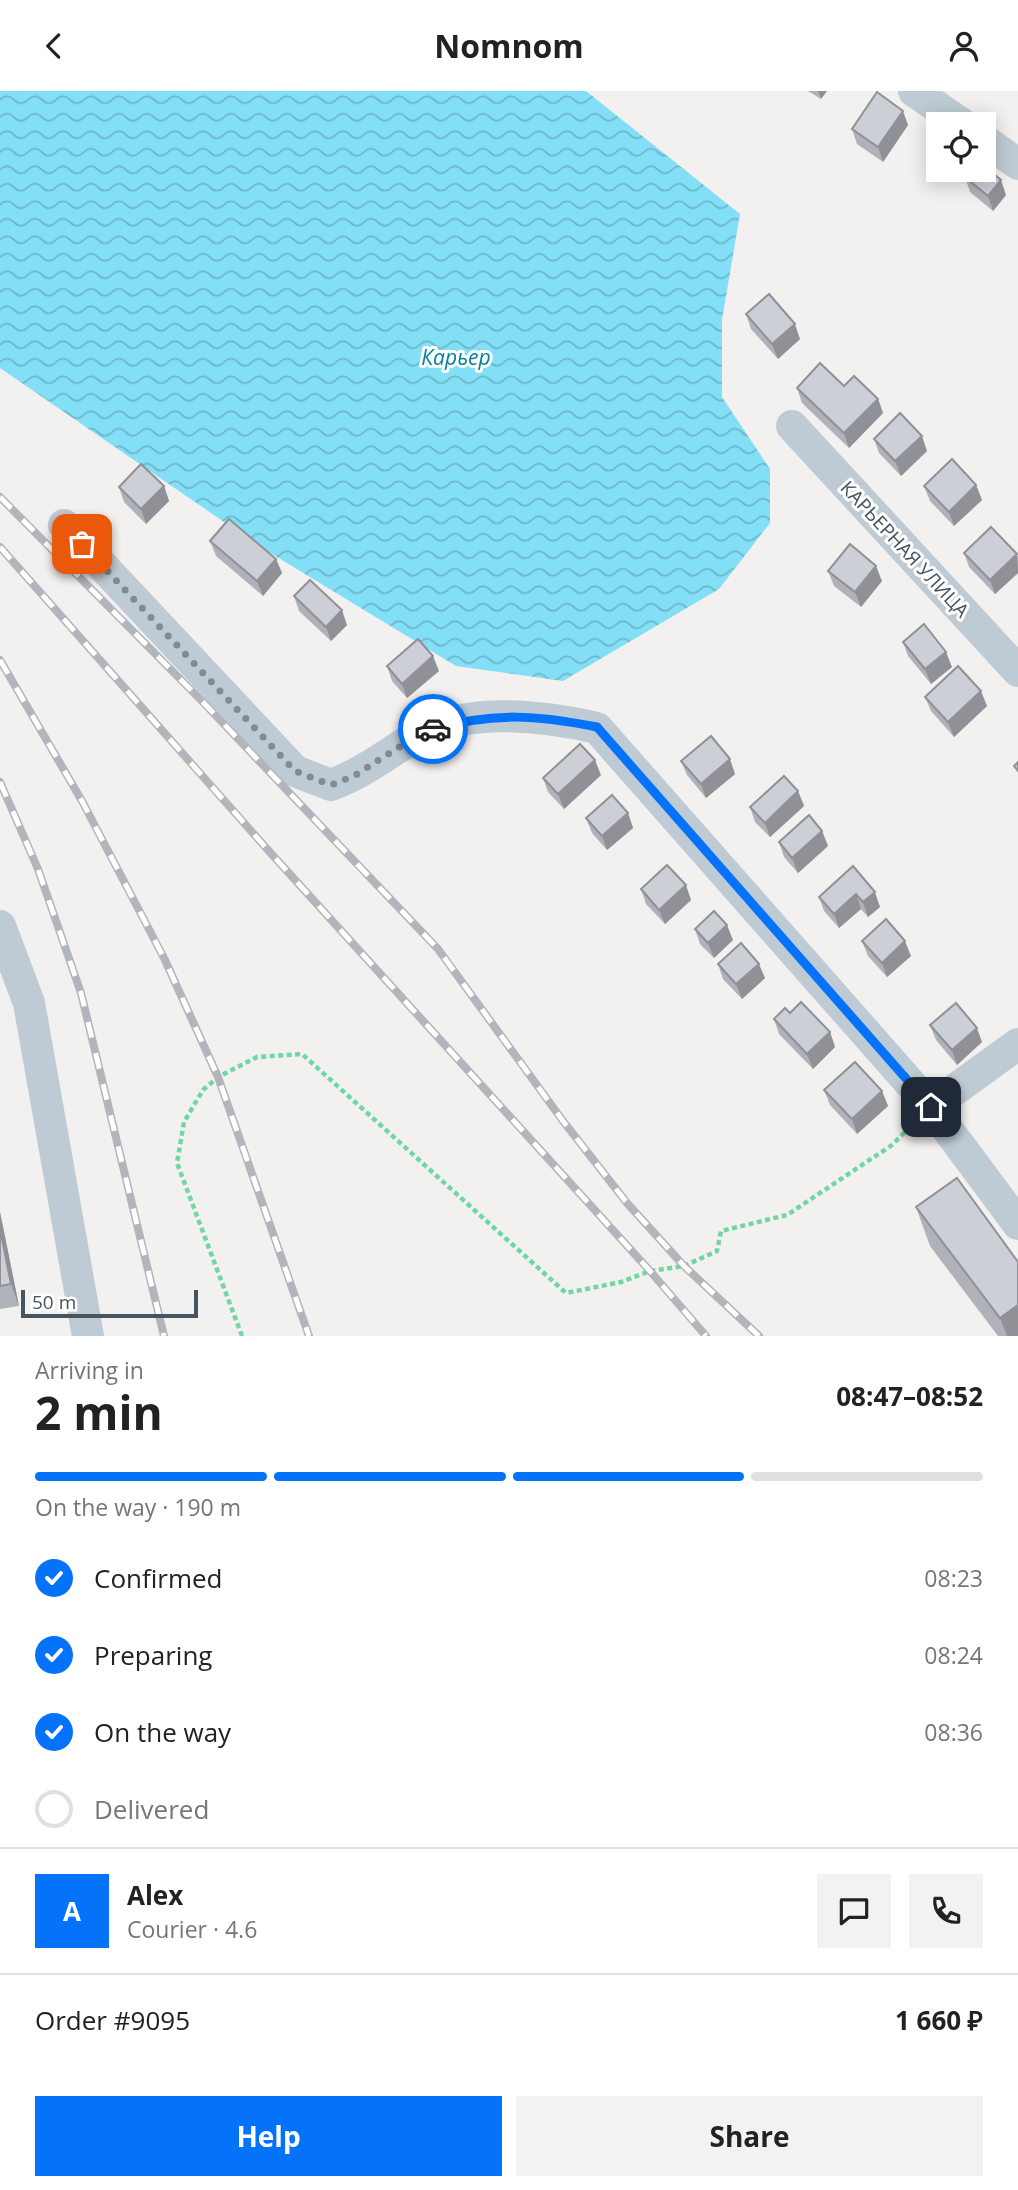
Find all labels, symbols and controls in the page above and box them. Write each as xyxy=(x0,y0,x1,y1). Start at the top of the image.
text: Nomnom xyxy=(434,24,584,67)
icon: back xyxy=(35,27,73,65)
icon: person xyxy=(945,27,983,65)
map controls xyxy=(926,112,996,182)
button: locate xyxy=(926,112,996,182)
water label: Карьер xyxy=(421,343,491,371)
street label: КАРЬЕРНАЯ УЛИЦА xyxy=(835,475,975,623)
pin xyxy=(52,514,112,574)
icon: bag xyxy=(63,525,101,563)
courier xyxy=(398,694,468,764)
icon: car xyxy=(414,710,452,748)
pin xyxy=(901,1077,961,1137)
icon: home xyxy=(912,1088,950,1126)
scale bar xyxy=(21,1287,198,1319)
text: 50 m xyxy=(32,1289,76,1315)
text: Arriving in xyxy=(35,1354,144,1386)
text: 08:47–08:52 xyxy=(836,1378,983,1414)
text: 2 min xyxy=(35,1381,163,1443)
text: On the way · 190 m xyxy=(35,1491,241,1523)
icon: check xyxy=(35,1559,73,1597)
text: Confirmed xyxy=(94,1560,222,1596)
text: 08:23 xyxy=(924,1562,983,1594)
icon: check xyxy=(35,1636,73,1674)
text: Preparing xyxy=(94,1637,212,1673)
text: 08:24 xyxy=(924,1639,983,1671)
icon: check xyxy=(35,1713,73,1751)
text: On the way xyxy=(94,1714,231,1750)
text: 08:36 xyxy=(924,1716,983,1748)
text: Delivered xyxy=(94,1791,209,1827)
button: chat xyxy=(817,1874,891,1948)
button: phone xyxy=(909,1874,983,1948)
text: Alex xyxy=(127,1877,183,1913)
text: A xyxy=(63,1893,81,1929)
text: Courier · 4.6 xyxy=(127,1913,257,1945)
text: Order #9095 xyxy=(35,2002,190,2038)
text: 1 660 ₽ xyxy=(895,2002,983,2038)
button: Help xyxy=(35,2096,502,2176)
button: Share xyxy=(516,2096,983,2176)

